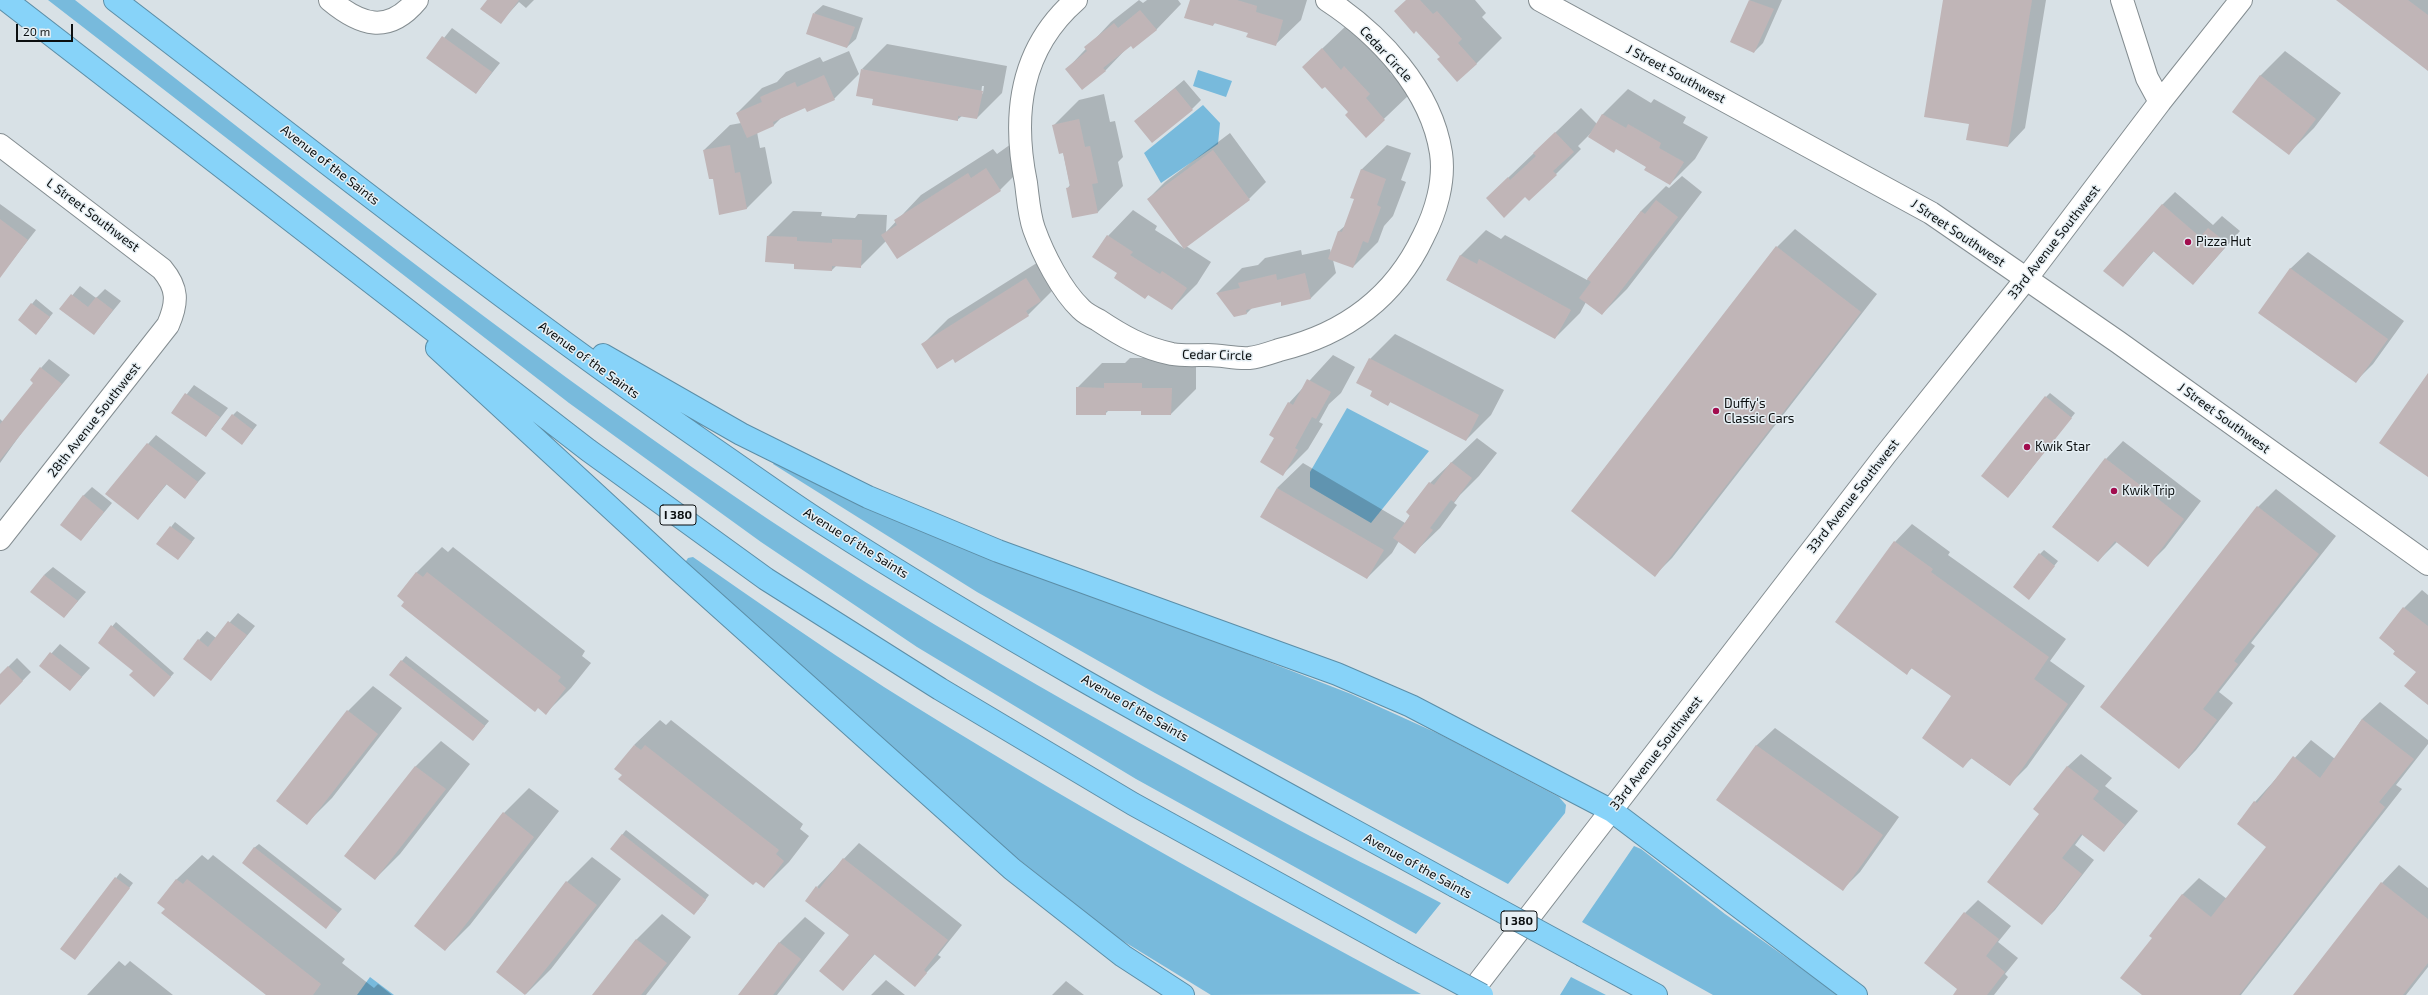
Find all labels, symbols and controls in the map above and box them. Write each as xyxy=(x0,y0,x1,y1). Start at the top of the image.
scale bar xyxy=(18,16,75,42)
street label: Cedar Circle xyxy=(1356,23,1416,85)
text: 20 m xyxy=(23,24,50,38)
street label: J Street Southwest xyxy=(1624,41,1728,107)
street label: Avenue of the Saints xyxy=(278,122,382,208)
street label: L Street Southwest xyxy=(43,175,143,255)
street label: 33rd Avenue Southwest xyxy=(2005,182,2103,302)
street label: J Street Southwest xyxy=(1908,196,2008,270)
place label: Pizza Hut xyxy=(2196,234,2251,250)
marker: Pizza Hut xyxy=(2183,237,2193,247)
street label: Avenue of the Saints xyxy=(536,318,642,402)
street label: Cedar Circle xyxy=(1182,347,1252,363)
street label: 28th Avenue Southwest xyxy=(44,360,144,480)
street label: J Street Southwest xyxy=(2175,379,2273,457)
place label: Duffy's Classic Cars xyxy=(1724,396,1794,427)
marker: Duffy's Classic Cars xyxy=(1711,406,1721,416)
street label: 33rd Avenue Southwest xyxy=(1804,436,1902,556)
place label: Kwik Star xyxy=(2035,439,2090,455)
marker: Kwik Star xyxy=(2022,442,2032,452)
place label: Kwik Trip xyxy=(2122,483,2175,499)
marker: Kwik Trip xyxy=(2109,486,2119,496)
street label: Avenue of the Saints xyxy=(801,504,911,582)
road number: I 380 xyxy=(660,505,696,525)
street label: Avenue of the Saints xyxy=(1079,671,1191,745)
street label: 33rd Avenue Southwest xyxy=(1607,693,1705,813)
street label: Avenue of the Saints xyxy=(1361,830,1475,902)
road number: I 380 xyxy=(1501,911,1537,931)

